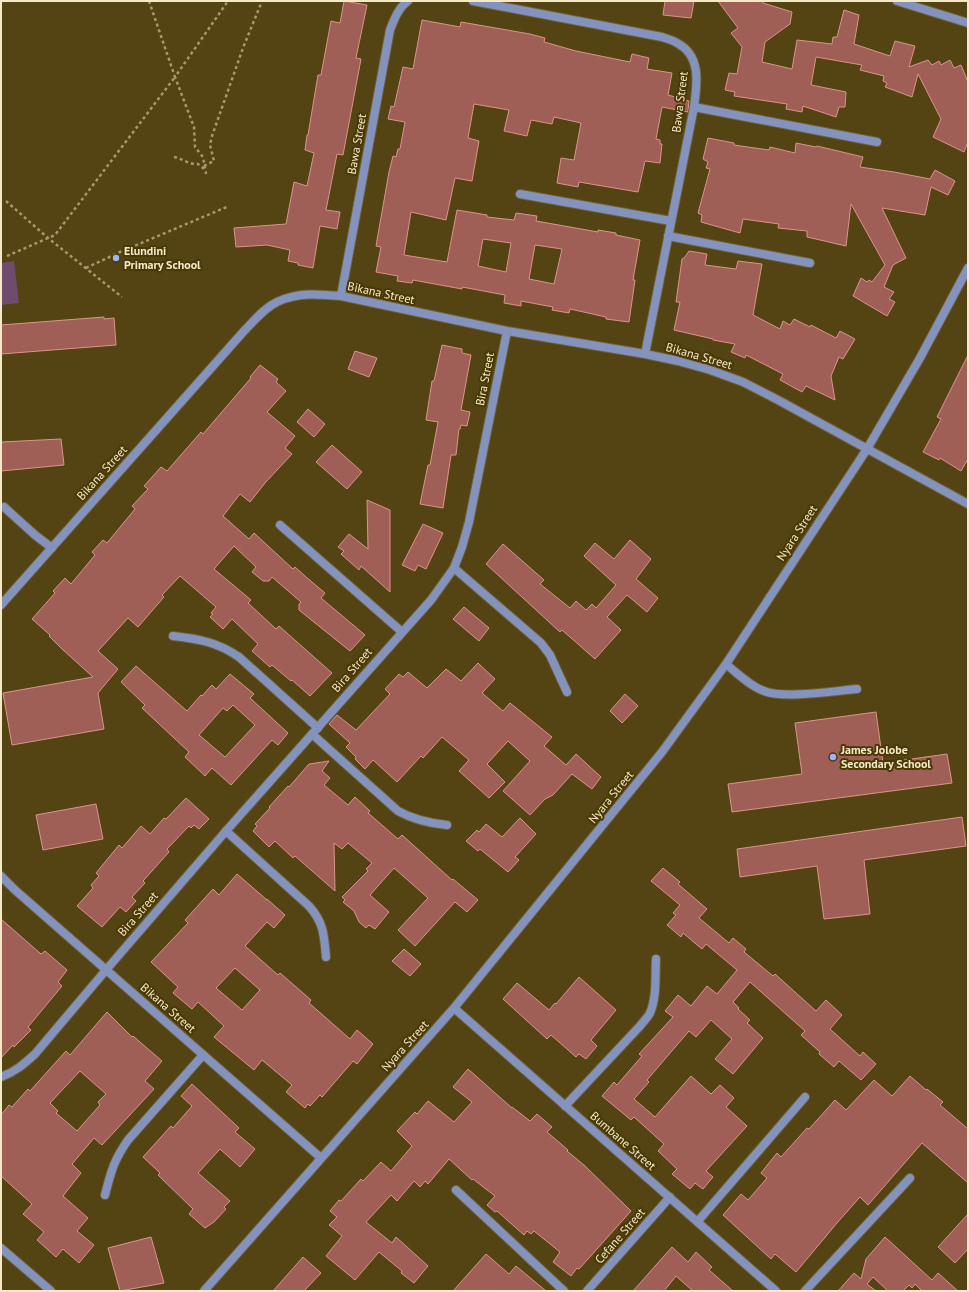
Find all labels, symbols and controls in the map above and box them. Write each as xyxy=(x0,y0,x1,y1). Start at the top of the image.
street label: Bawa Street xyxy=(668,70,691,133)
street label: Bawa Street xyxy=(344,112,369,176)
place label: Elundini Primary School xyxy=(124,243,201,272)
marker: Elundini Primary School xyxy=(111,253,121,263)
street label: Bikana Street xyxy=(346,278,416,307)
street label: Bikana Street xyxy=(664,339,734,372)
street label: Bira Street xyxy=(472,351,497,407)
street label: Bikana Street xyxy=(73,442,130,503)
street label: Nyara Street xyxy=(773,502,820,563)
street label: Bira Street xyxy=(328,644,375,695)
place label: James Jolobe Secondary School xyxy=(840,742,931,771)
marker: James Jolobe Secondary School xyxy=(828,752,838,762)
street label: Nyara Street xyxy=(585,767,636,826)
street label: Bira Street xyxy=(114,888,161,939)
street label: Bikana Street xyxy=(138,980,199,1036)
street label: Nyara Street xyxy=(378,1017,431,1074)
street label: Bumbane Street xyxy=(587,1108,659,1173)
street label: Cefane Street xyxy=(591,1205,648,1267)

